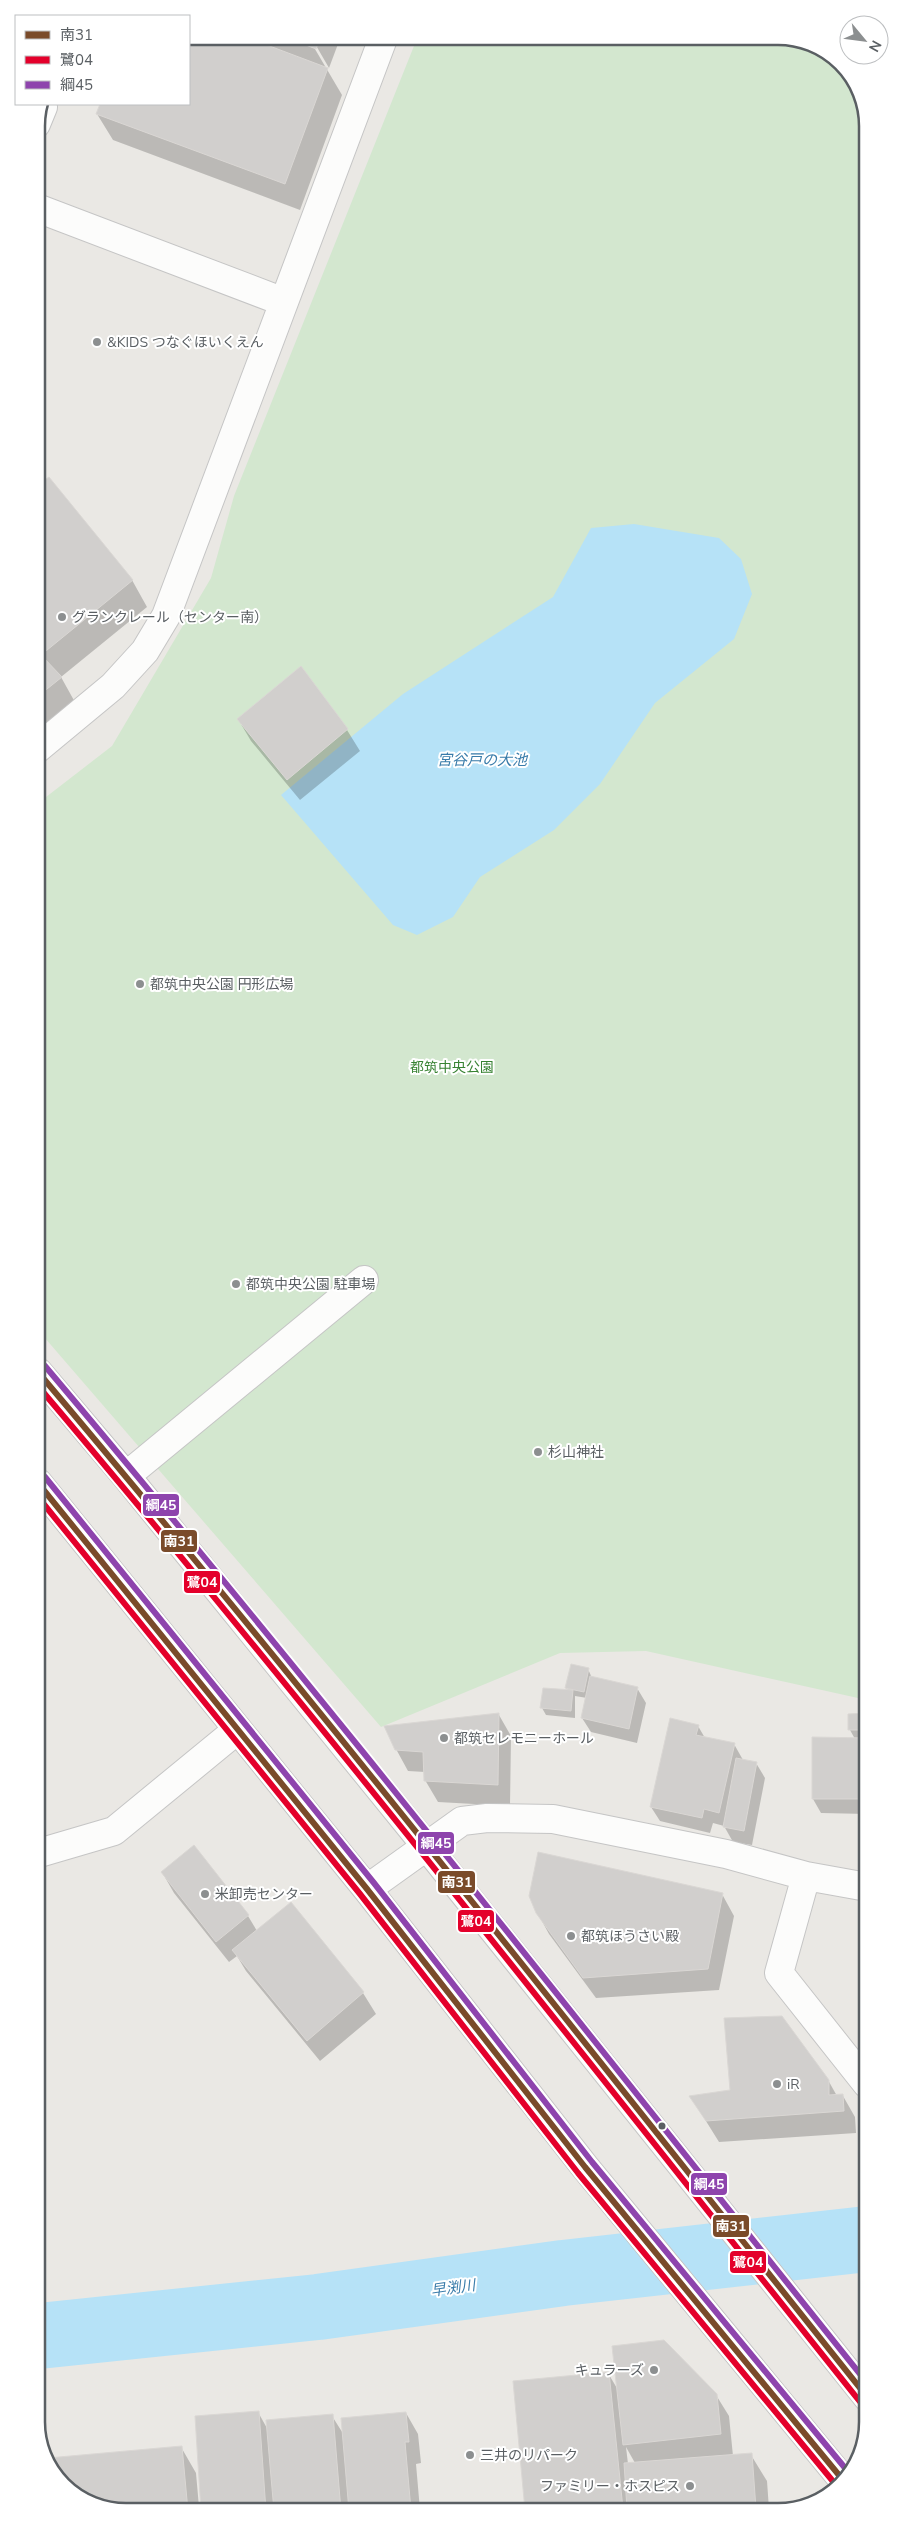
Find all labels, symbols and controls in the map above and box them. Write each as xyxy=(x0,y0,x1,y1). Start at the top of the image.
legend xyxy=(15,15,190,105)
north arrow xyxy=(839,15,889,65)
text: 南31 xyxy=(60,25,93,45)
text: N xyxy=(864,37,886,55)
text: 鷺04 xyxy=(60,50,93,70)
text: 綱45 xyxy=(60,75,93,95)
place label: &KIDS つなぐほいくえん xyxy=(107,333,264,352)
marker: &KIDS つなぐほいくえん xyxy=(91,336,103,348)
place label: グランクレール（センター南） xyxy=(72,608,268,627)
marker: グランクレール（センター南） xyxy=(56,611,68,623)
water label: 宮谷戸の大池 xyxy=(437,750,529,770)
place label: 都筑中央公園 円形広場 xyxy=(150,975,294,994)
marker: 都筑中央公園 円形広場 xyxy=(134,978,146,990)
park label: 都筑中央公園 xyxy=(410,1058,494,1077)
place label: 都筑中央公園 駐車場 xyxy=(246,1275,376,1294)
marker: 都筑中央公園 駐車場 xyxy=(230,1278,242,1290)
place label: 杉山神社 xyxy=(548,1443,604,1462)
marker: 杉山神社 xyxy=(532,1446,544,1458)
line badge: 綱45 xyxy=(142,1493,180,1517)
text: 綱45 xyxy=(146,1496,176,1515)
line badge: 南31 xyxy=(160,1529,198,1553)
text: 南31 xyxy=(164,1532,194,1551)
line badge: 鷺04 xyxy=(183,1570,221,1594)
text: 鷺04 xyxy=(187,1573,218,1592)
place label: 都筑セレモニーホール xyxy=(454,1729,594,1748)
marker: 都筑セレモニーホール xyxy=(438,1732,450,1744)
line badge: 綱45 xyxy=(417,1831,455,1855)
text: 綱45 xyxy=(421,1834,451,1853)
line badge: 南31 xyxy=(437,1870,476,1894)
text: 南31 xyxy=(442,1873,472,1892)
place label: 米卸売センター xyxy=(215,1885,313,1904)
marker: 米卸売センター xyxy=(199,1888,211,1900)
line badge: 鷺04 xyxy=(457,1909,495,1933)
text: 鷺04 xyxy=(461,1912,492,1931)
place label: 都筑ほうさい殿 xyxy=(581,1927,679,1946)
marker: 都筑ほうさい殿 xyxy=(565,1930,577,1942)
place label: iR xyxy=(787,2075,800,2094)
marker: iR xyxy=(771,2078,783,2090)
unlabelled marker xyxy=(657,2121,667,2131)
line badge: 綱45 xyxy=(690,2172,728,2196)
text: 綱45 xyxy=(694,2175,724,2194)
line badge: 南31 xyxy=(712,2214,750,2238)
text: 南31 xyxy=(716,2217,746,2236)
line badge: 鷺04 xyxy=(729,2250,767,2274)
text: 鷺04 xyxy=(733,2253,764,2272)
water label: 早渕川 xyxy=(429,2275,479,2301)
place label: キュラーズ xyxy=(575,2361,644,2380)
marker: キュラーズ xyxy=(648,2364,660,2376)
place label: 三井のリパーク xyxy=(480,2446,578,2465)
marker: 三井のリパーク xyxy=(464,2449,476,2461)
place label: ファミリー・ホスピス xyxy=(540,2477,680,2496)
marker: ファミリー・ホスピス xyxy=(684,2480,696,2492)

